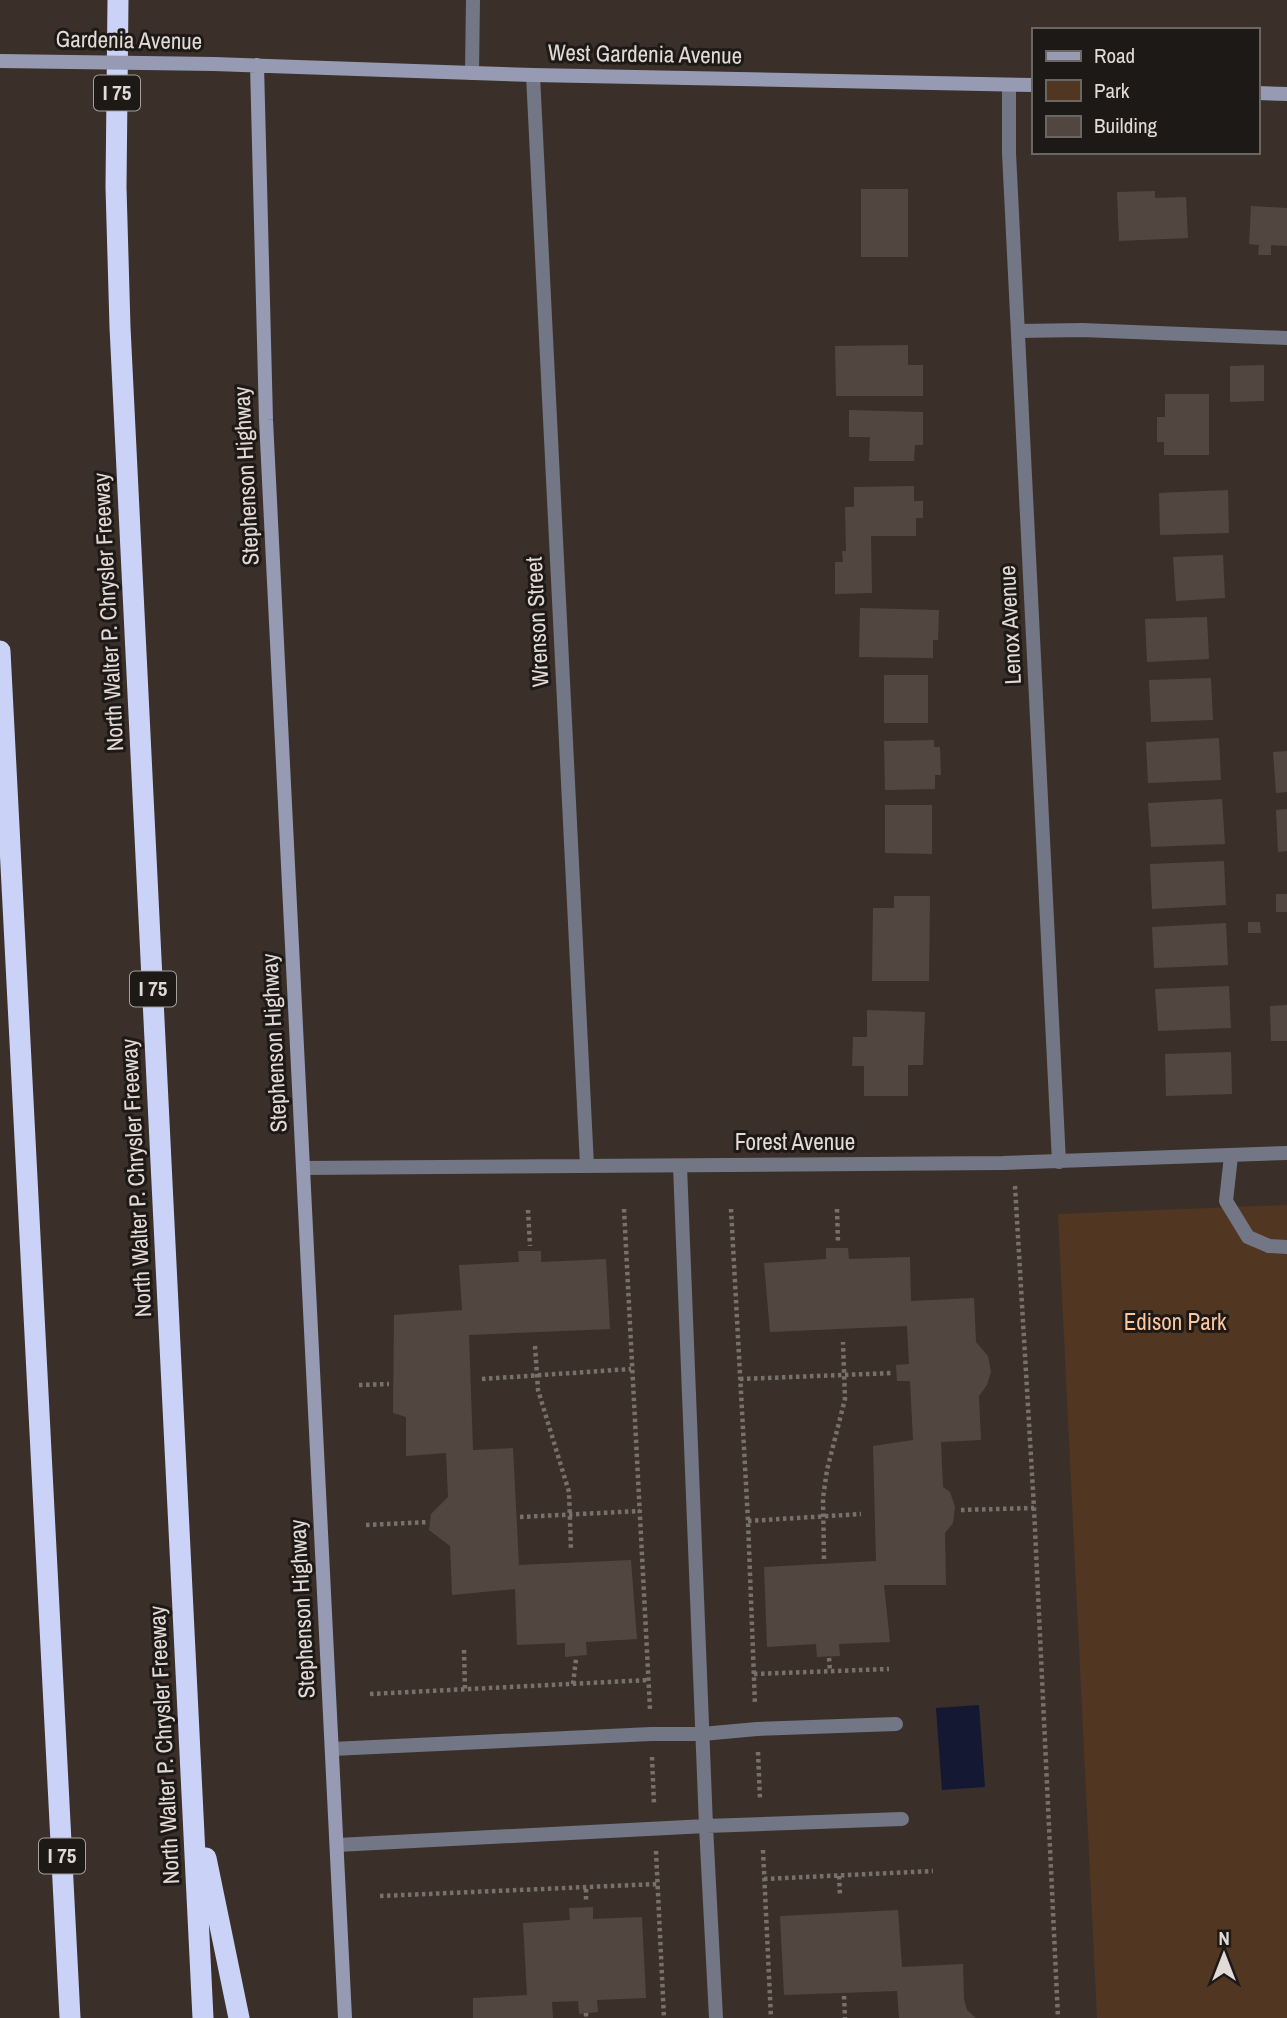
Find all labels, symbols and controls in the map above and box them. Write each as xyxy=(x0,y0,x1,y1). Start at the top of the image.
street label: Gardenia Avenue xyxy=(55,23,203,56)
legend xyxy=(1032,28,1259,154)
street label: West Gardenia Avenue xyxy=(548,36,742,71)
text: Road xyxy=(1094,41,1135,70)
road number: I 75 xyxy=(94,76,140,110)
text: Park xyxy=(1094,76,1130,105)
text: Building xyxy=(1094,111,1158,140)
street label: Stephenson Highway xyxy=(225,385,266,566)
street label: North Walter P. Chrysler Freeway xyxy=(85,471,130,752)
street label: Wrenson Street xyxy=(518,556,555,688)
street label: Lenox Avenue xyxy=(991,565,1028,685)
street label: Stephenson Highway xyxy=(253,952,294,1133)
road number: I 75 xyxy=(130,972,176,1006)
street label: North Walter P. Chrysler Freeway xyxy=(113,1037,158,1318)
street label: Forest Avenue xyxy=(735,1126,855,1157)
park label: Edison Park xyxy=(1124,1306,1227,1337)
street label: Stephenson Highway xyxy=(281,1518,322,1699)
street label: North Walter P. Chrysler Freeway xyxy=(141,1604,186,1885)
road number: I 75 xyxy=(39,1839,85,1874)
north arrow xyxy=(1189,1920,1259,1990)
text: N xyxy=(1218,1925,1230,1951)

